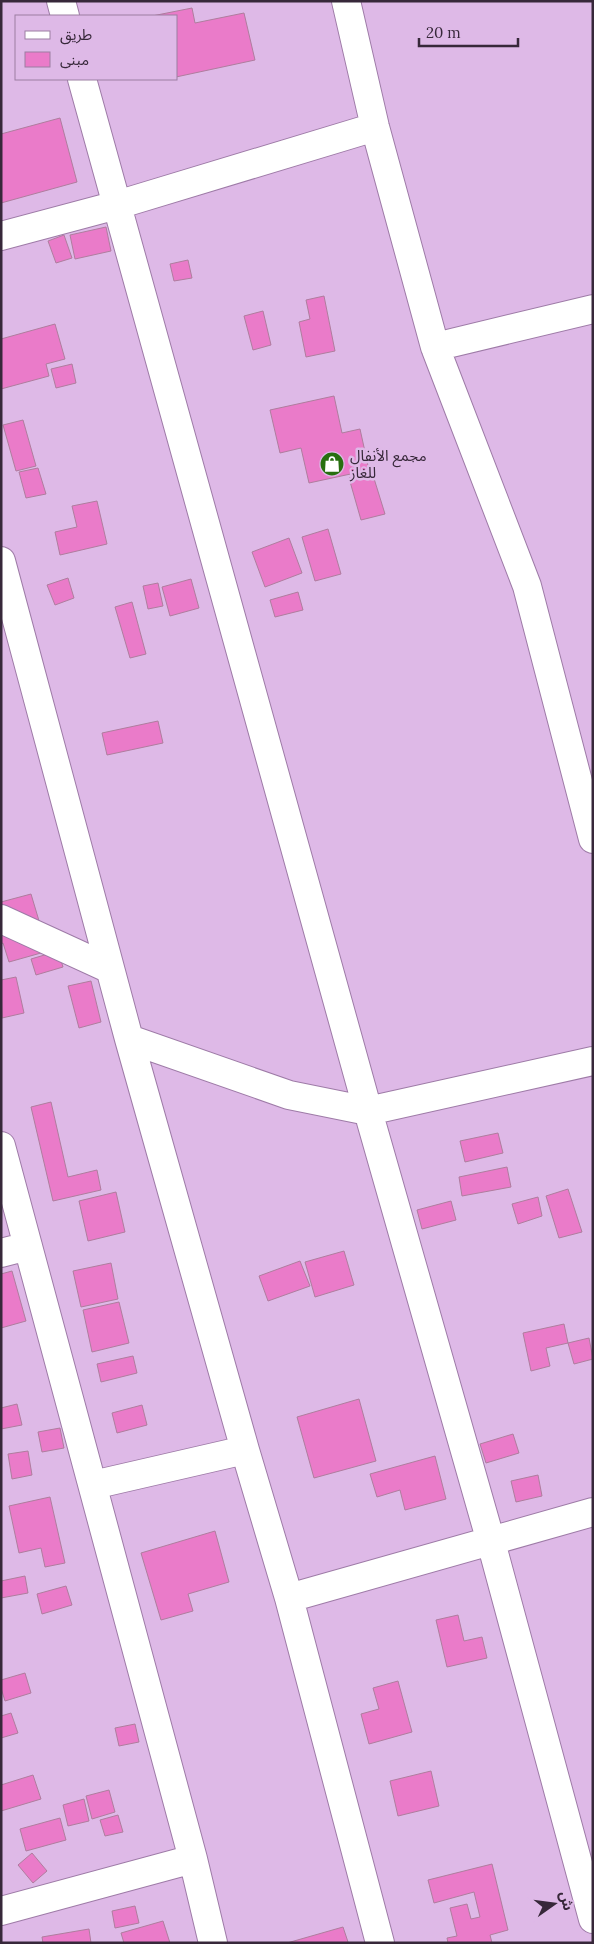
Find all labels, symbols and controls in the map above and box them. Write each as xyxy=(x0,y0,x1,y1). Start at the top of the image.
legend xyxy=(15,15,178,80)
scale bar xyxy=(419,15,518,47)
text: 20 m xyxy=(426,23,461,42)
text: طريق xyxy=(60,25,92,45)
text: مبنى xyxy=(60,50,89,69)
place label: مجمع الأنفال للغاز xyxy=(349,446,427,482)
shop icon: مجمع الأنفال للغاز xyxy=(319,451,345,477)
north arrow xyxy=(529,1879,579,1929)
text: ش xyxy=(556,1889,578,1912)

